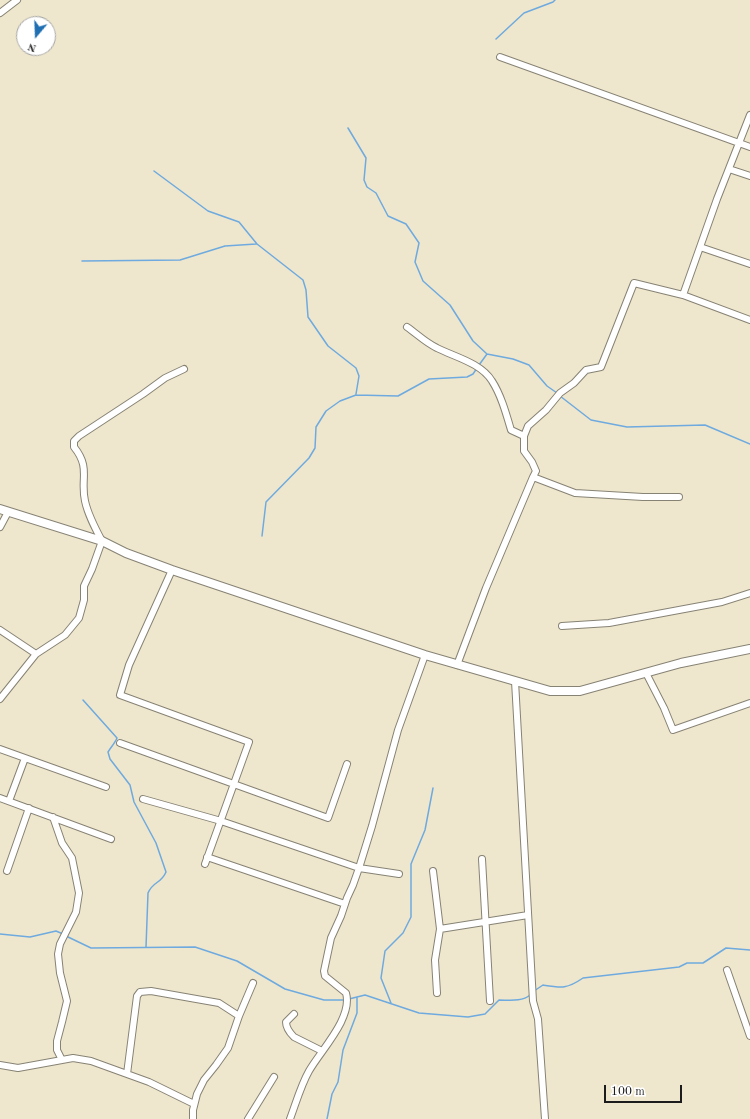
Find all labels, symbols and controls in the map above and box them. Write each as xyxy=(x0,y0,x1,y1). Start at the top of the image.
north arrow xyxy=(16,16,56,56)
text: N xyxy=(26,40,38,53)
scale bar xyxy=(606,1077,684,1103)
text: 100 m xyxy=(611,1086,645,1098)

